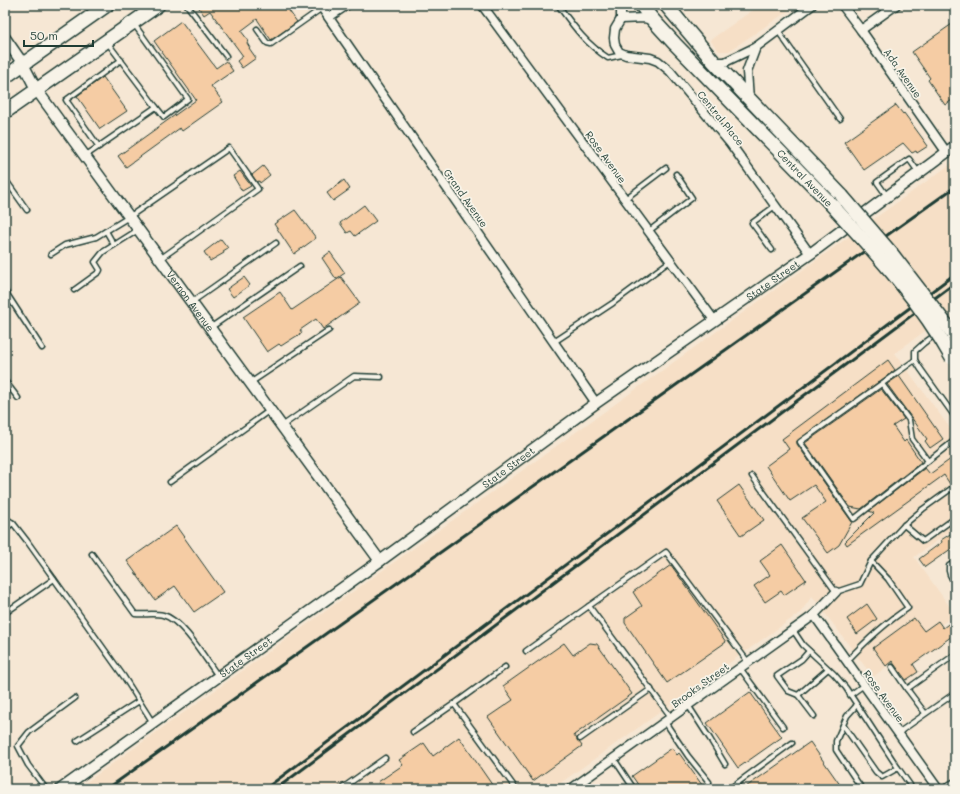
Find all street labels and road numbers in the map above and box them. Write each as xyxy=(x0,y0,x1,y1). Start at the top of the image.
street label: Ada Avenue xyxy=(881,46,925,100)
street label: Central Place xyxy=(694,87,748,149)
street label: Rose Avenue xyxy=(582,128,630,186)
street label: Central Avenue xyxy=(774,146,836,210)
street label: Grand Avenue xyxy=(441,166,491,230)
street label: State Street xyxy=(743,257,802,303)
street label: Vernon Avenue xyxy=(163,267,217,334)
street label: State Street xyxy=(479,443,537,491)
street label: State Street xyxy=(216,633,275,681)
street label: Brooks Street xyxy=(668,659,732,711)
street label: Rose Avenue xyxy=(860,667,908,725)

